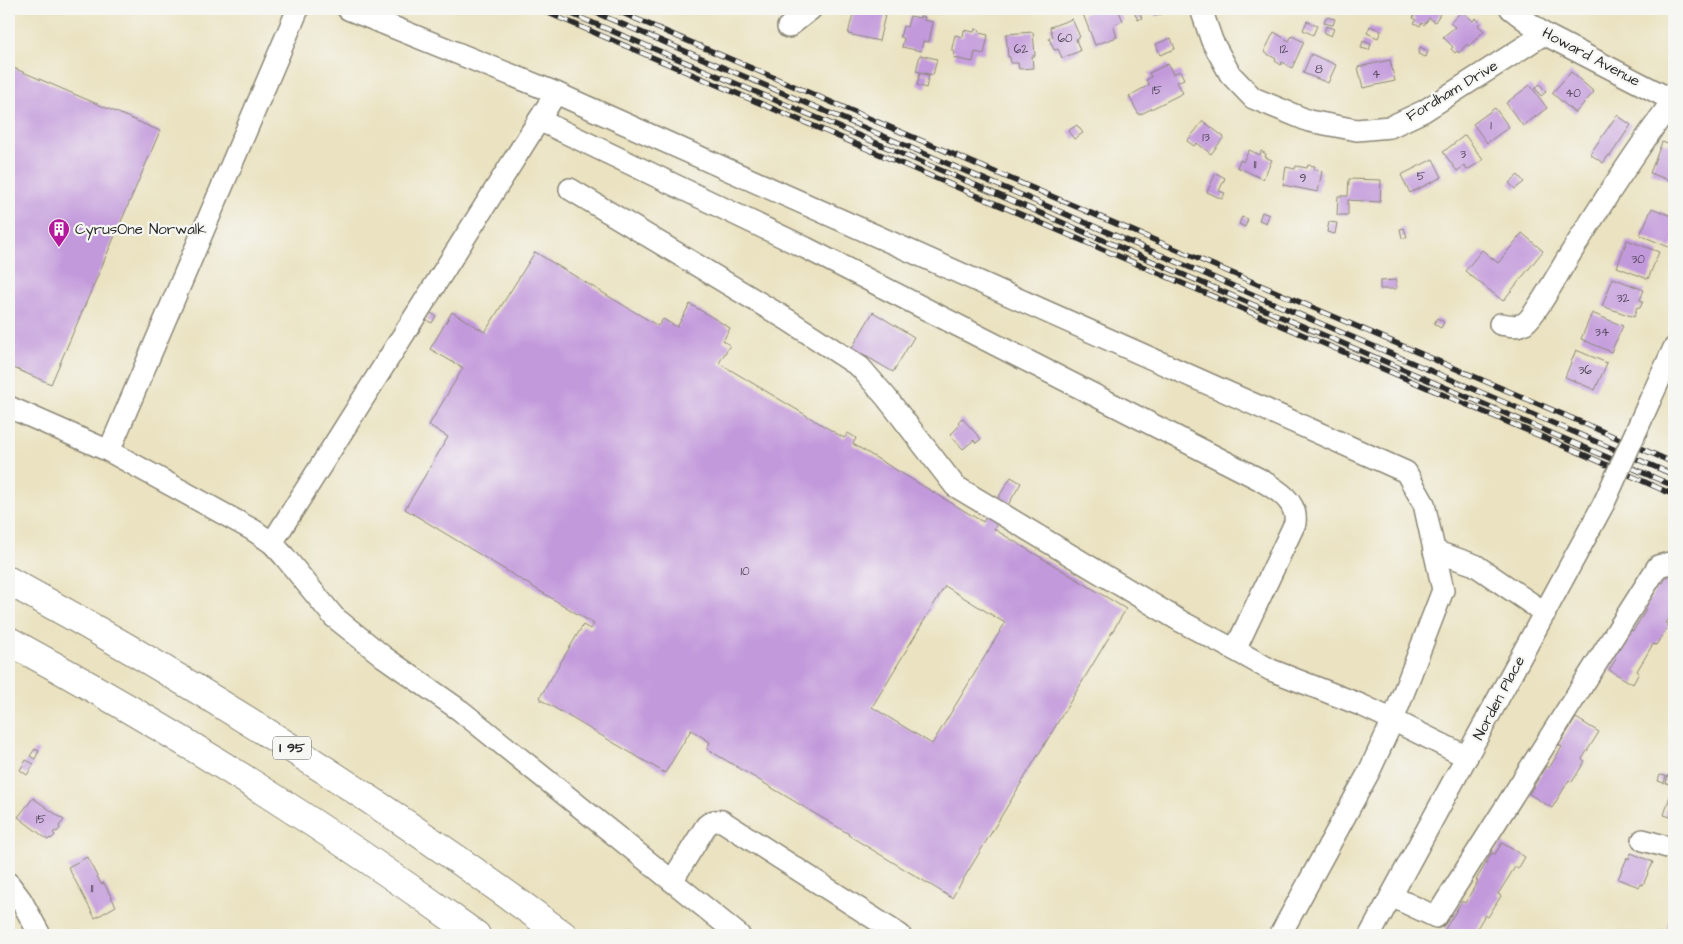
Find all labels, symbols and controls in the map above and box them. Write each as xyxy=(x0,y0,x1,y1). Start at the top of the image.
street label: Howard Avenue xyxy=(1538,22,1644,92)
house number: 60 xyxy=(1057,30,1073,47)
house number: 62 xyxy=(1014,41,1028,58)
house number: 12 xyxy=(1280,41,1288,58)
street label: Fordham Drive xyxy=(1402,55,1502,127)
house number: 8 xyxy=(1315,61,1323,78)
house number: 4 xyxy=(1372,66,1380,83)
house number: 15 xyxy=(1152,82,1163,99)
house number: 40 xyxy=(1565,85,1581,102)
house number: 1 xyxy=(1490,117,1492,134)
house number: 13 xyxy=(1202,129,1210,146)
house number: 3 xyxy=(1460,146,1466,163)
house number: 11 xyxy=(1253,156,1257,173)
house number: 5 xyxy=(1417,168,1426,185)
house number: 9 xyxy=(1300,170,1307,187)
building icon: CyrusOne Norwalk xyxy=(47,217,71,248)
place label: CyrusOne Norwalk xyxy=(75,219,206,241)
house number: 30 xyxy=(1631,251,1645,268)
house number: 32 xyxy=(1617,290,1630,307)
house number: 34 xyxy=(1595,324,1609,341)
house number: 36 xyxy=(1578,362,1592,379)
house number: 10 xyxy=(740,563,750,580)
street label: Norden Place xyxy=(1468,652,1530,744)
road number: I 95 xyxy=(273,736,311,760)
house number: 15 xyxy=(36,811,47,828)
house number: 11 xyxy=(90,880,94,897)

